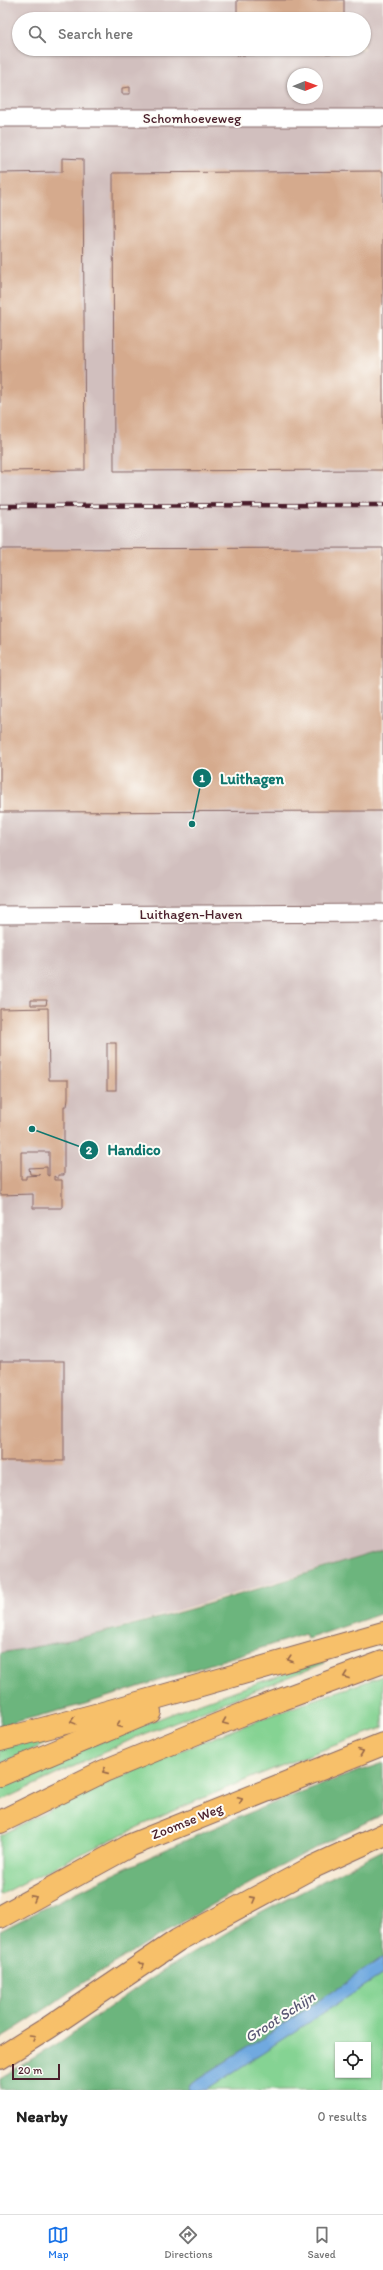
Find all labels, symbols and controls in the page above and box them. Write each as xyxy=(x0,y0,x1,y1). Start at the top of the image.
search box xyxy=(12,12,371,56)
icon: search xyxy=(26,23,48,45)
text: Search here xyxy=(58,25,133,43)
north arrow xyxy=(287,68,323,104)
street label: Schomhoeveweg xyxy=(143,110,242,127)
callout: Luithagen xyxy=(192,765,292,792)
text: Luithagen xyxy=(220,770,285,789)
text: 1 xyxy=(199,771,205,785)
street label: Luithagen-Haven xyxy=(139,906,243,923)
callout: Handico xyxy=(79,1137,169,1164)
text: Handico xyxy=(107,1141,161,1159)
text: 2 xyxy=(86,1143,93,1157)
one-way arrow xyxy=(287,1654,294,1662)
one-way arrow xyxy=(343,1671,350,1679)
one-way arrow xyxy=(70,1716,77,1725)
one-way arrow xyxy=(221,1717,229,1725)
one-way arrow xyxy=(115,1720,122,1728)
one-way arrow xyxy=(357,1749,364,1757)
one-way arrow xyxy=(101,1766,109,1774)
one-way arrow xyxy=(235,1797,243,1805)
street label: Zoomse Weg xyxy=(149,1799,226,1843)
one-way arrow xyxy=(30,1895,37,1903)
one-way arrow xyxy=(249,1897,256,1904)
one-way arrow xyxy=(137,1963,144,1970)
water label: Groot Schijn xyxy=(241,1987,319,2046)
one-way arrow xyxy=(29,2035,36,2042)
map controls xyxy=(335,2042,371,2078)
button: locate xyxy=(335,2042,371,2078)
scale bar xyxy=(12,2062,60,2081)
text: 20 m xyxy=(18,2064,42,2077)
text: Nearby xyxy=(16,2106,68,2126)
text: 0 results xyxy=(317,2109,367,2124)
tab: Map xyxy=(47,2224,69,2261)
tab: Directions xyxy=(164,2224,213,2261)
tab: Saved xyxy=(307,2224,336,2261)

